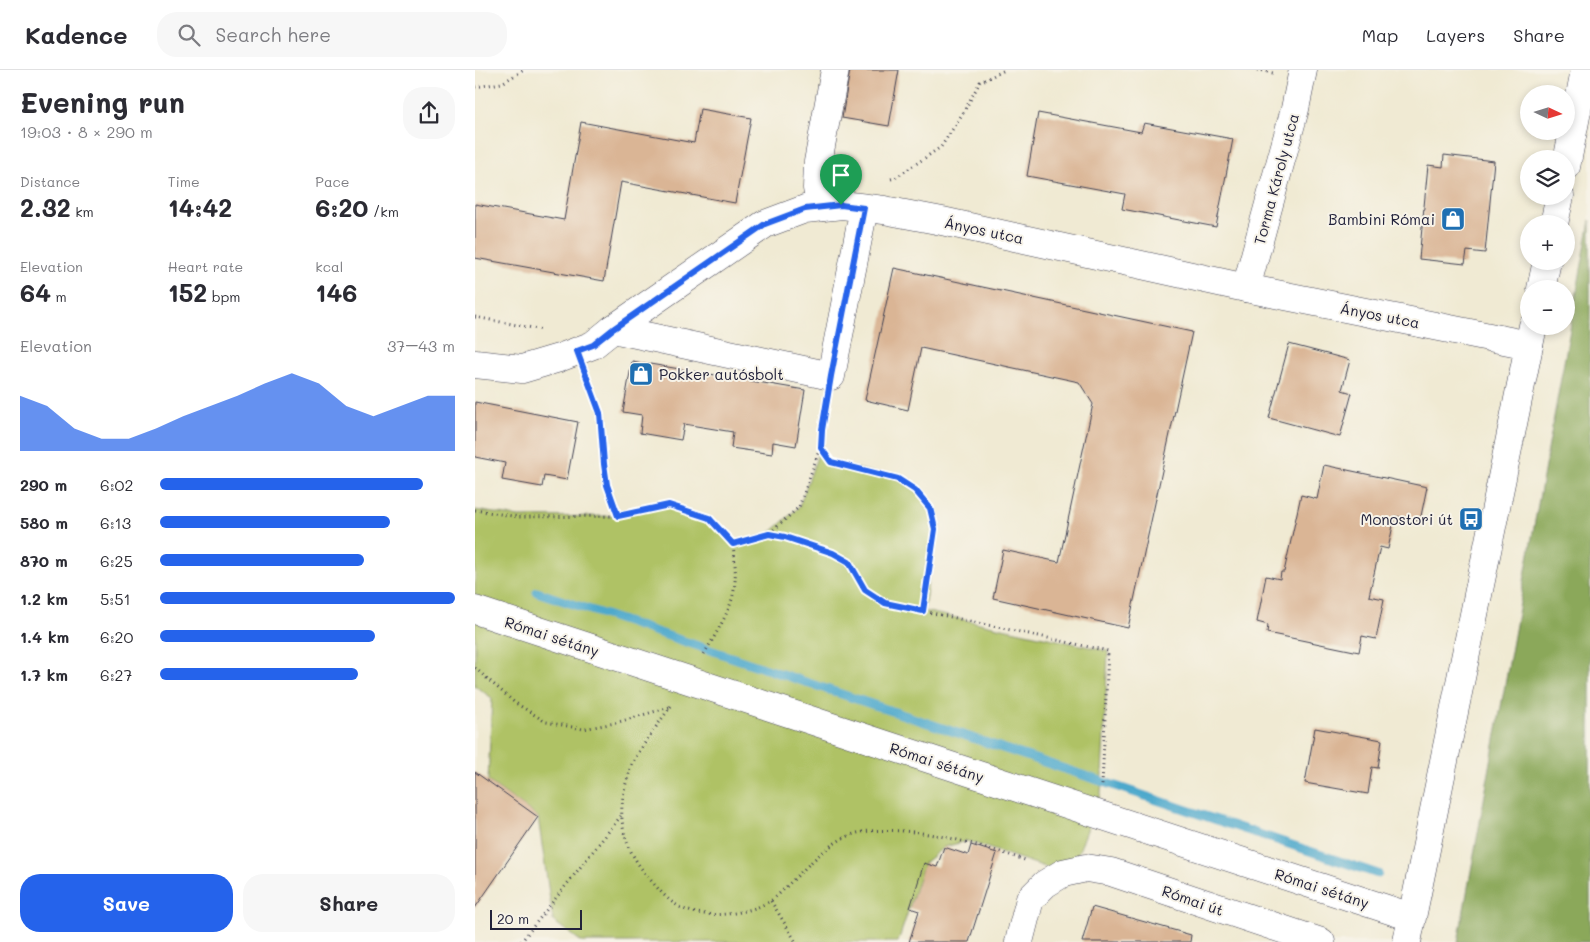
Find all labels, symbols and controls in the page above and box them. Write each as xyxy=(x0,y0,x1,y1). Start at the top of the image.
search box xyxy=(157,12,507,57)
text: Kadence xyxy=(25,19,127,50)
icon: search xyxy=(175,21,203,49)
text: Search here xyxy=(215,22,331,47)
text: Map xyxy=(1362,23,1398,47)
text: Layers xyxy=(1426,23,1485,47)
text: Share xyxy=(1513,23,1565,47)
text: Evening run xyxy=(20,84,185,120)
north arrow xyxy=(1520,85,1575,140)
map controls xyxy=(1520,85,1575,335)
button: share xyxy=(403,87,455,139)
street label: Torma Károly utca xyxy=(1249,111,1303,247)
text: 19:03 · 8 × 290 m xyxy=(20,121,153,142)
button: layers xyxy=(1520,150,1575,205)
pin xyxy=(820,154,862,205)
icon: arrive xyxy=(827,161,855,189)
text: Distance xyxy=(20,172,80,191)
text: Time xyxy=(168,172,200,191)
text: Pace xyxy=(315,172,350,191)
text: 2.32 xyxy=(20,191,71,223)
text: 14:42 xyxy=(168,191,232,223)
text: 6:20 xyxy=(315,191,368,223)
text: km xyxy=(71,202,94,221)
text: /km xyxy=(368,202,399,221)
shop icon: Bambini Római xyxy=(1440,206,1466,232)
place label: Bambini Római xyxy=(1328,209,1435,229)
street label: Ányos utca xyxy=(943,212,1025,248)
button: + xyxy=(1520,215,1575,270)
text: Elevation xyxy=(20,257,83,276)
text: Heart rate xyxy=(168,257,243,276)
text: kcal xyxy=(315,257,343,276)
text: 64 xyxy=(20,276,51,308)
text: 152 xyxy=(168,276,207,308)
text: 146 xyxy=(315,276,357,308)
button: − xyxy=(1520,280,1575,335)
text: m xyxy=(51,287,67,306)
text: bpm xyxy=(207,287,241,306)
street label: Ányos utca xyxy=(1339,298,1421,332)
text: Elevation xyxy=(20,335,92,356)
text: 37–43 m xyxy=(387,335,455,356)
shop icon: Pokker autósbolt xyxy=(628,361,654,387)
place label: Pokker autósbolt xyxy=(659,364,784,384)
text: 290 m xyxy=(20,474,67,495)
text: 6:02 xyxy=(100,474,133,495)
bus stop icon: Monostori út xyxy=(1458,506,1484,532)
place label: Monostori út xyxy=(1360,509,1453,529)
text: 580 m xyxy=(20,512,68,533)
text: 6:13 xyxy=(100,512,131,533)
text: 870 m xyxy=(20,550,68,571)
text: 6:25 xyxy=(100,550,133,571)
text: 1.2 km xyxy=(20,588,68,609)
text: 5:51 xyxy=(100,588,131,609)
street label: Római sétány xyxy=(502,611,602,661)
text: 1.4 km xyxy=(20,626,69,647)
text: 6:20 xyxy=(100,626,133,647)
text: 1.7 km xyxy=(20,664,68,685)
text: 6:27 xyxy=(100,664,132,685)
street label: Római sétány xyxy=(887,737,987,787)
street label: Római sétány xyxy=(1272,863,1372,913)
button: Save xyxy=(20,874,233,932)
button: Share xyxy=(243,874,455,932)
street label: Római út xyxy=(1159,880,1227,920)
scale bar xyxy=(490,907,583,930)
text: 20 m xyxy=(497,909,529,928)

